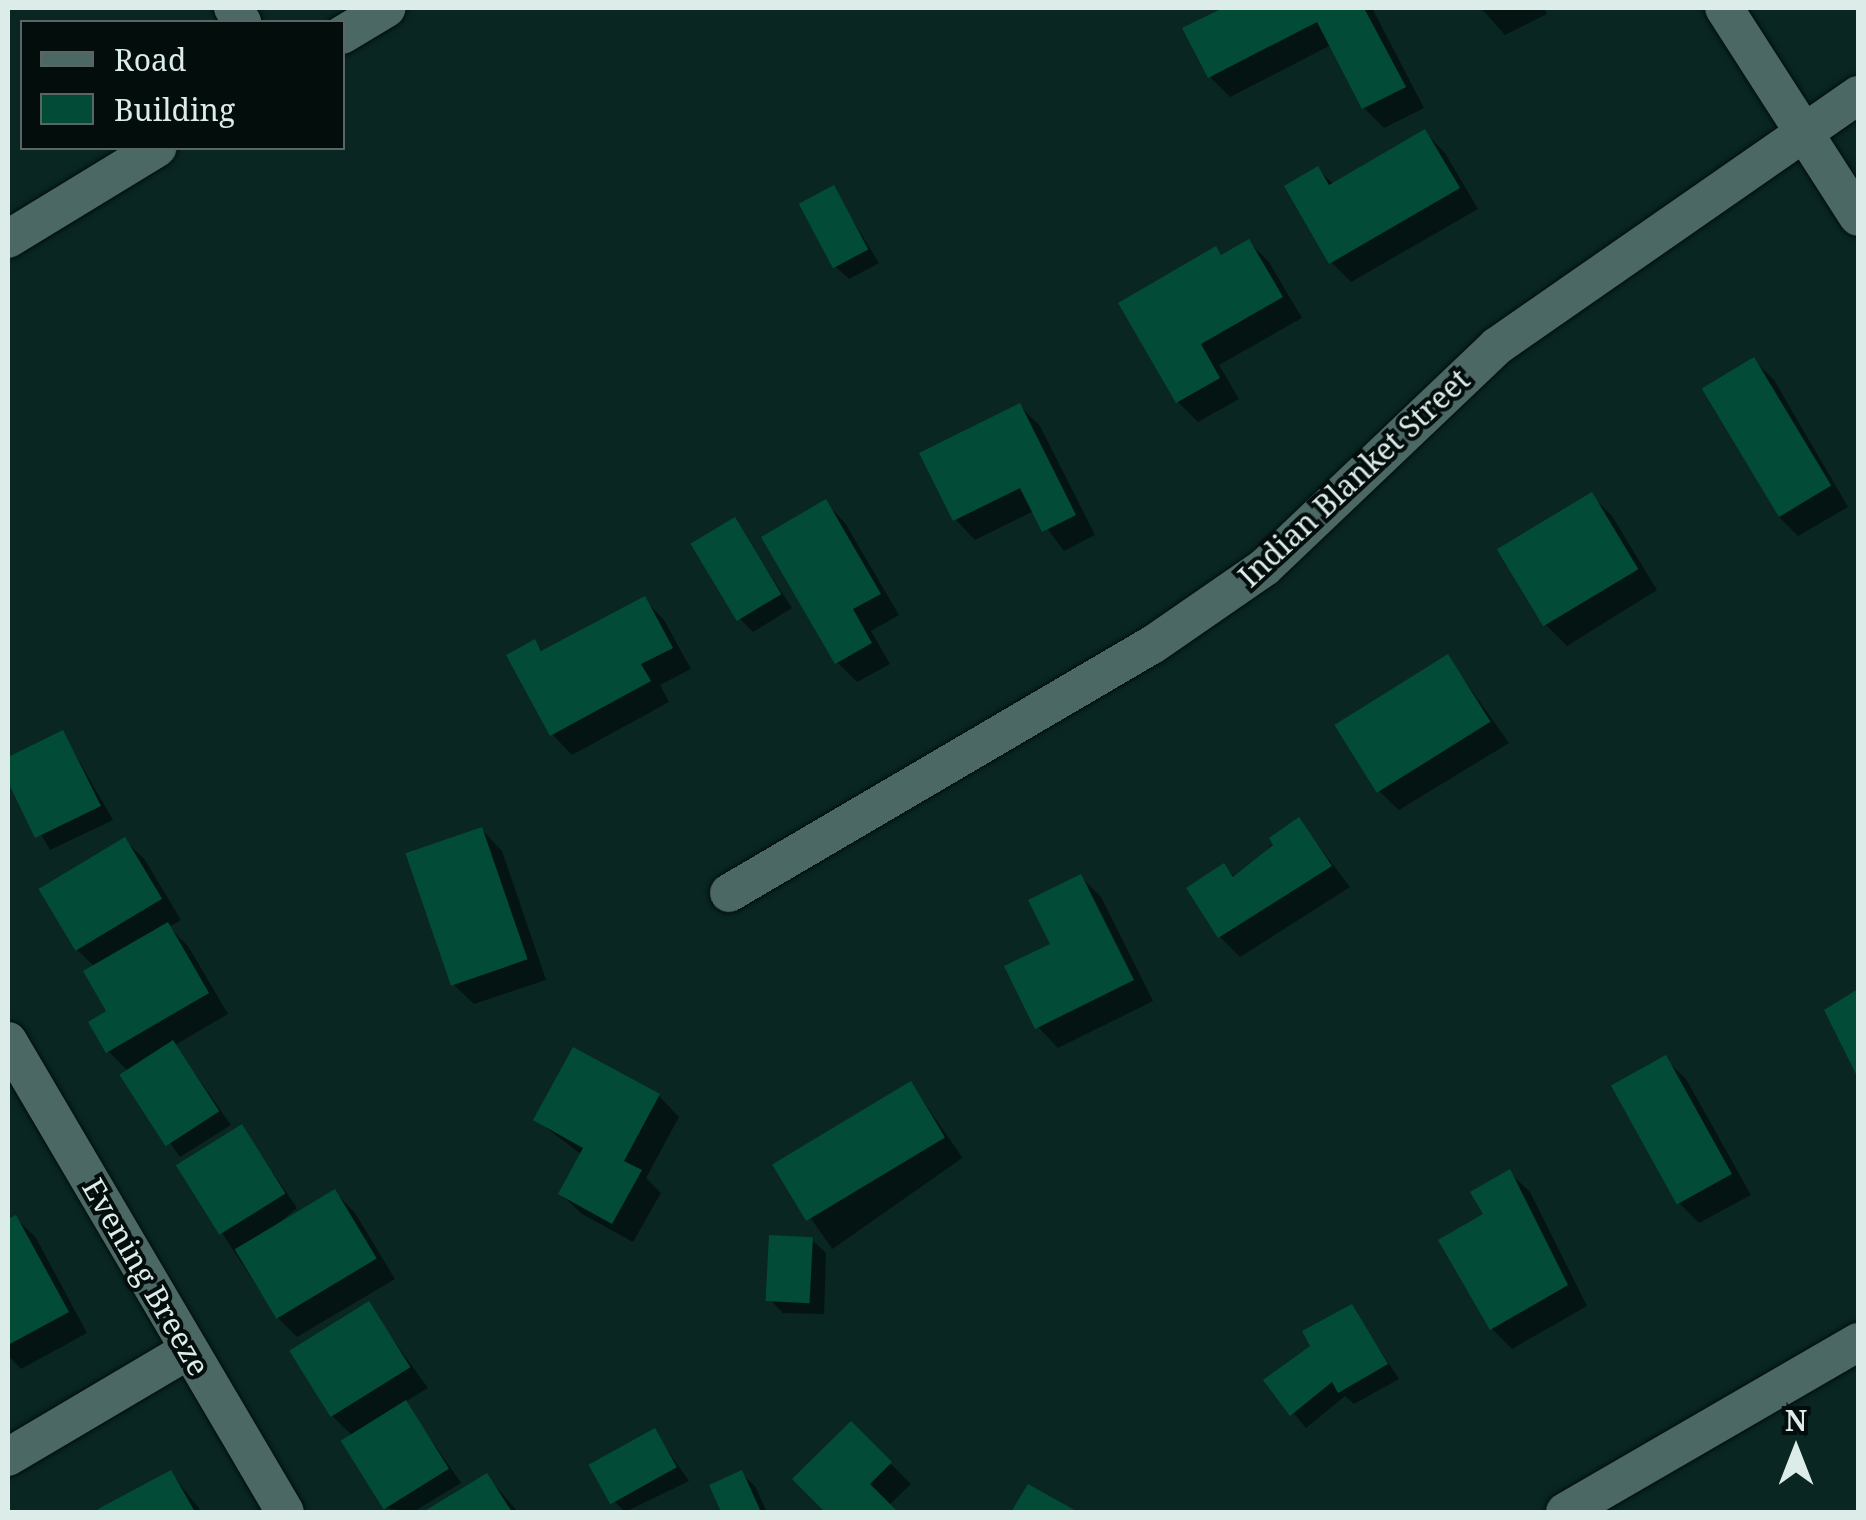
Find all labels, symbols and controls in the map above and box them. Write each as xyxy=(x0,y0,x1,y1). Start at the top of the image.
legend xyxy=(20,20,345,150)
text: Road xyxy=(114,39,186,80)
text: Building xyxy=(114,89,235,130)
street label: Indian Blanket Street xyxy=(1231,362,1477,594)
street label: Evening Breeze xyxy=(75,1172,217,1382)
north arrow xyxy=(1746,1400,1846,1500)
text: N xyxy=(1785,1401,1807,1439)

